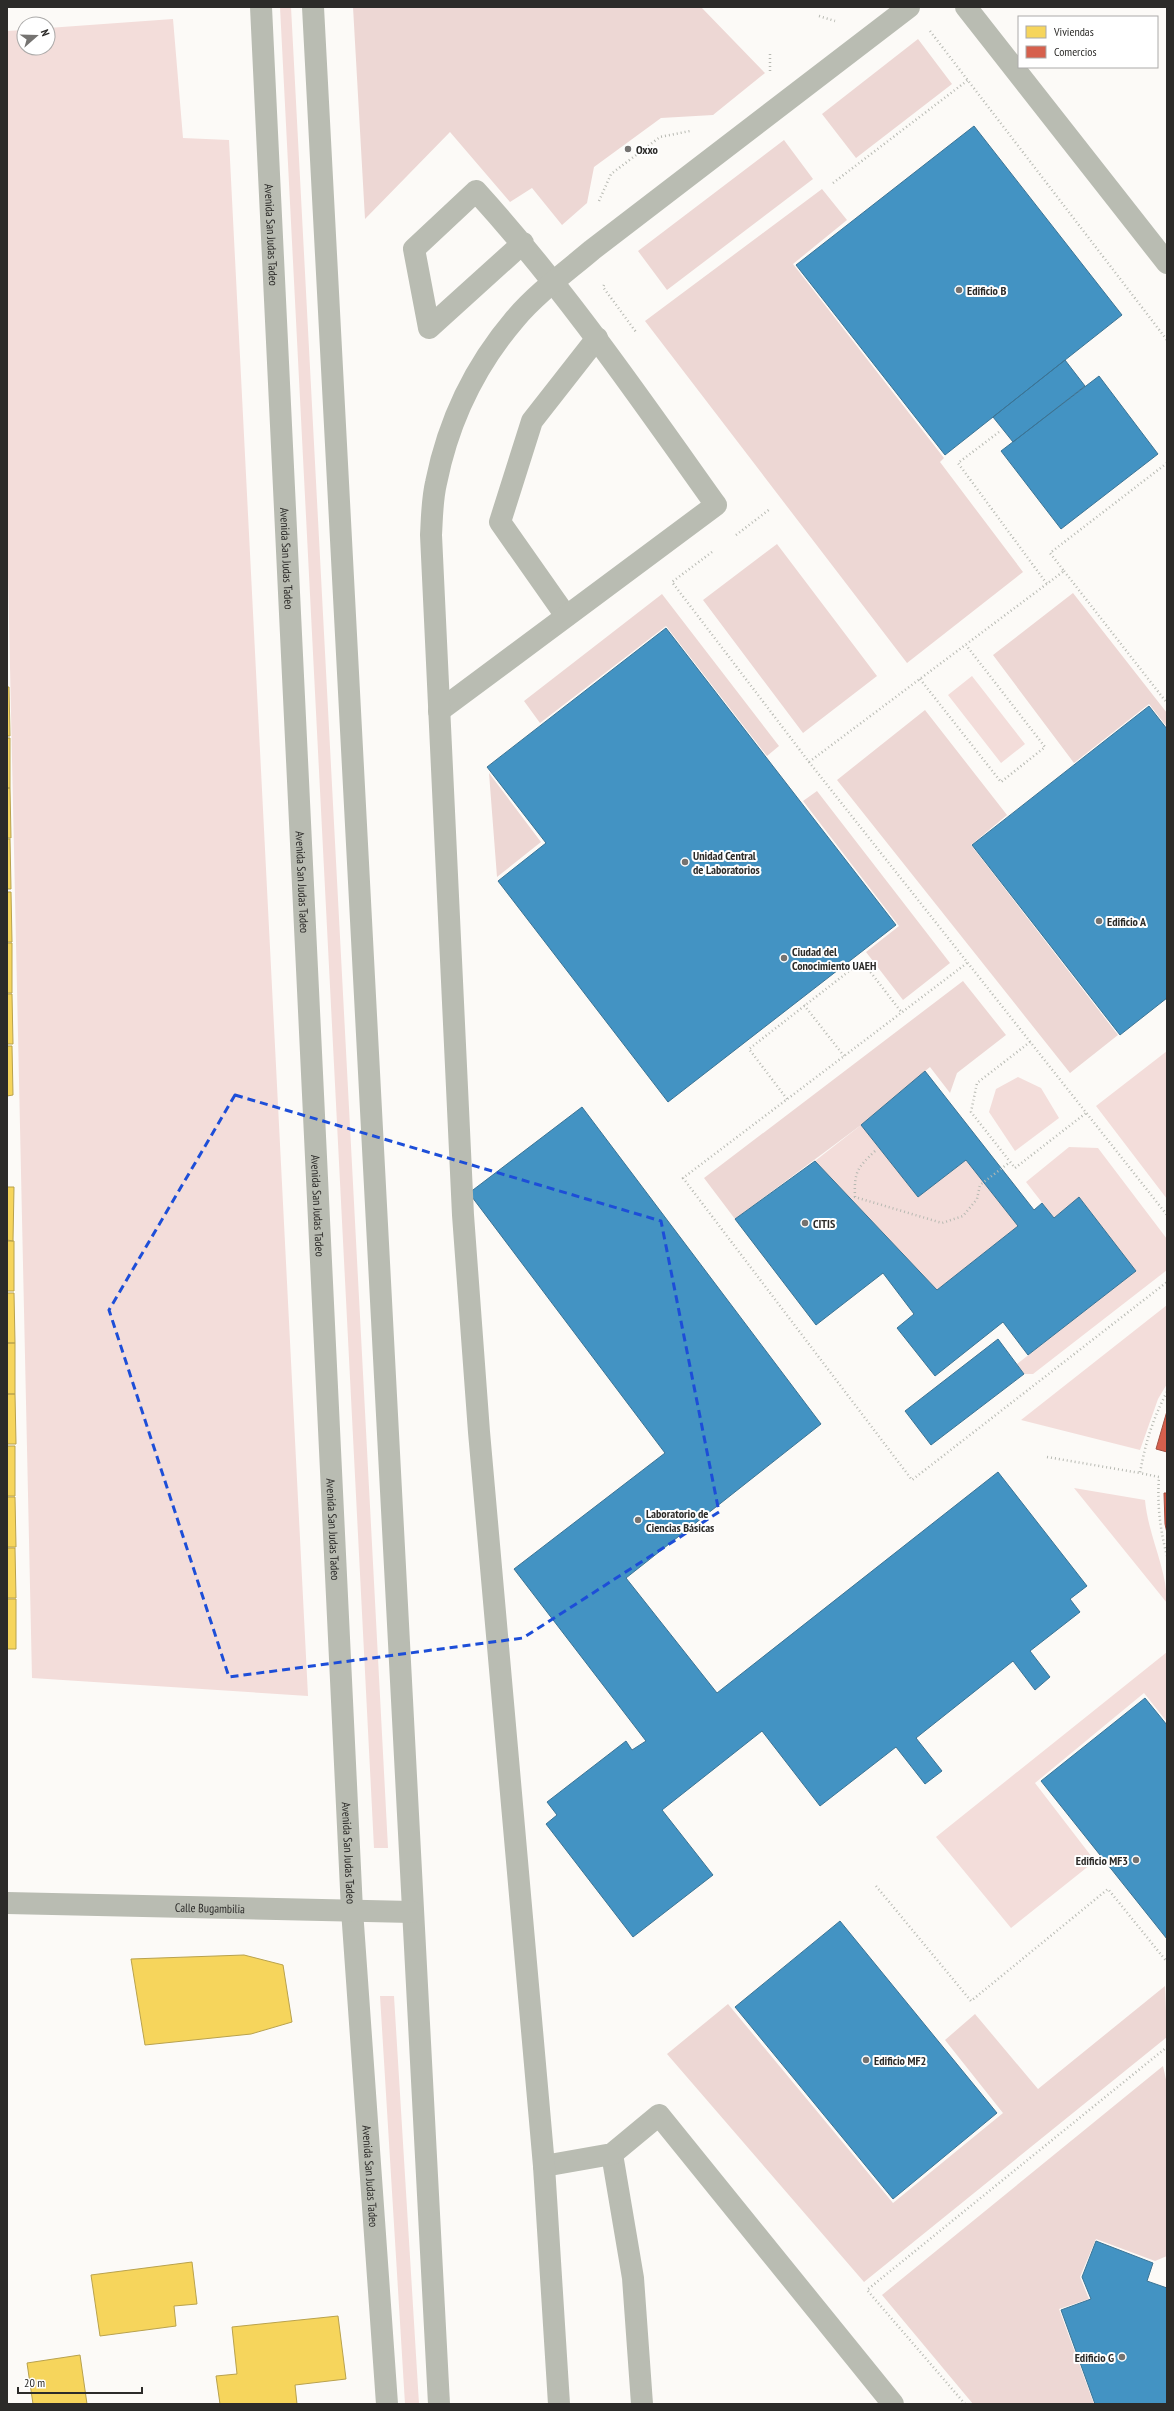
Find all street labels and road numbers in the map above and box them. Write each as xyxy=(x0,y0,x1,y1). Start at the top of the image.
street label: Avenida San Judas Tadeo xyxy=(262,183,282,286)
street label: Avenida San Judas Tadeo xyxy=(277,507,297,610)
street label: Avenida San Judas Tadeo xyxy=(293,831,313,933)
street label: Avenida San Judas Tadeo xyxy=(308,1154,328,1257)
street label: Avenida San Judas Tadeo xyxy=(324,1478,344,1581)
street label: Avenida San Judas Tadeo xyxy=(339,1802,359,1904)
street label: Calle Bugambilia xyxy=(175,1899,245,1916)
street label: Avenida San Judas Tadeo xyxy=(360,2125,382,2228)

